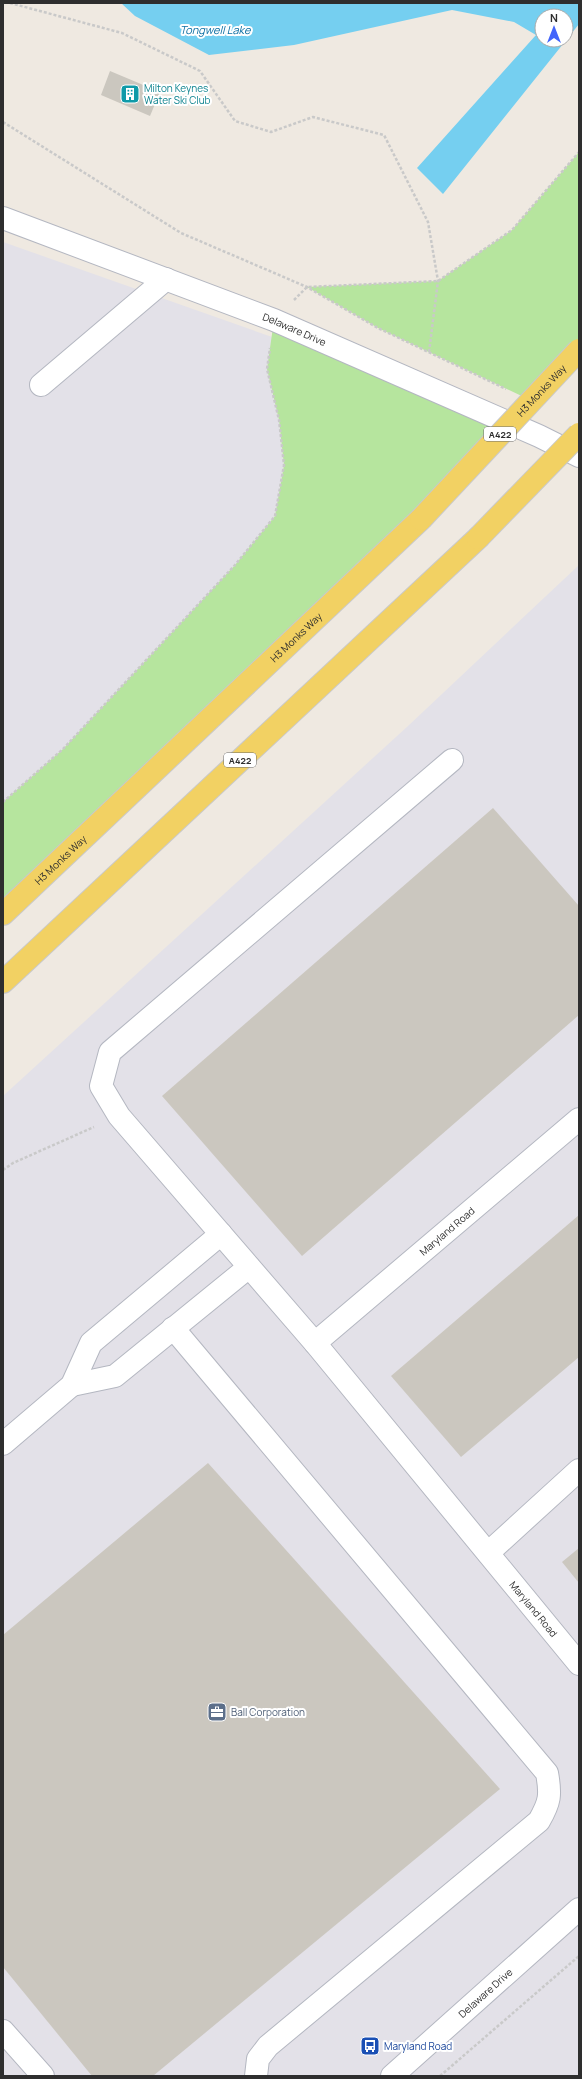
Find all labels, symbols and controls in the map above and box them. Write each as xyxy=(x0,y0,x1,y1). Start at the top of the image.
north arrow xyxy=(534,8,574,48)
text: N xyxy=(550,10,558,25)
water label: Tongwell Lake xyxy=(180,22,251,37)
place label: Milton Keynes Water Ski Club xyxy=(144,81,211,107)
building icon: Milton Keynes Water Ski Club xyxy=(119,83,141,105)
street label: Delaware Drive xyxy=(261,309,329,349)
street label: H3 Monks Way xyxy=(513,361,569,419)
road number: A422 xyxy=(484,427,516,441)
street label: H3 Monks Way xyxy=(267,609,325,665)
road number: A422 xyxy=(224,753,256,767)
street label: H3 Monks Way xyxy=(32,831,90,888)
street label: Maryland Road xyxy=(416,1204,478,1259)
street label: Maryland Road xyxy=(507,1578,561,1640)
office icon: Ball Corporation xyxy=(206,1701,228,1723)
place label: Ball Corporation xyxy=(231,1705,305,1719)
street label: Delaware Drive xyxy=(455,1965,515,2021)
bus stop icon: Maryland Road xyxy=(359,2035,381,2057)
place label: Maryland Road xyxy=(384,2039,452,2053)

